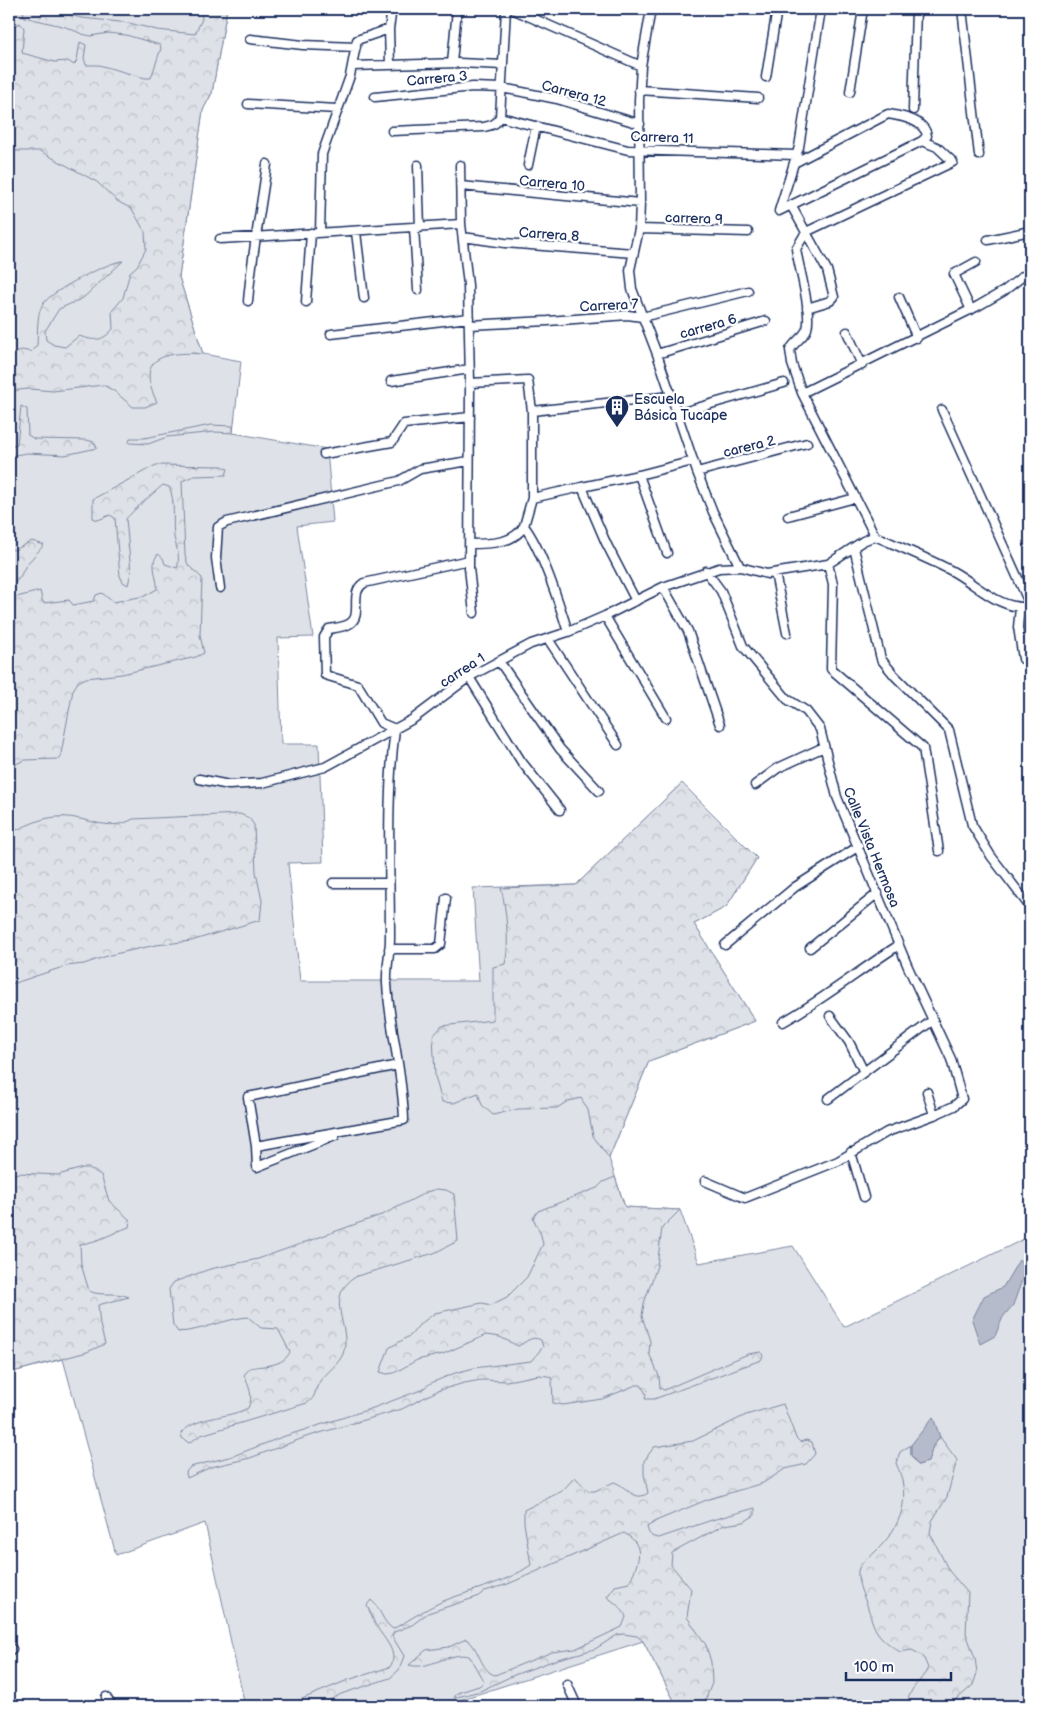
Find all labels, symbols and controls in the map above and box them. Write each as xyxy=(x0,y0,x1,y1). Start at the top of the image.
street label: Carrera 3 xyxy=(406,67,468,90)
street label: Carrera 12 xyxy=(540,77,609,110)
street label: Carrera 11 xyxy=(630,128,694,147)
street label: Carrera 10 xyxy=(518,172,586,195)
street label: carrera 9 xyxy=(665,209,723,228)
street label: Carrera 8 xyxy=(518,224,580,245)
street label: Carrera 7 xyxy=(579,295,639,316)
street label: carrera 6 xyxy=(678,310,739,343)
place label: Escuela Básica Tucape xyxy=(634,391,727,424)
building icon: Escuela Básica Tucape xyxy=(604,394,630,428)
street label: carera 2 xyxy=(721,432,778,461)
street label: carrea 1 xyxy=(436,650,488,691)
street label: Calle Vista Hermosa xyxy=(840,785,903,910)
scale bar xyxy=(846,1650,952,1682)
text: 100 m xyxy=(854,1658,894,1677)

